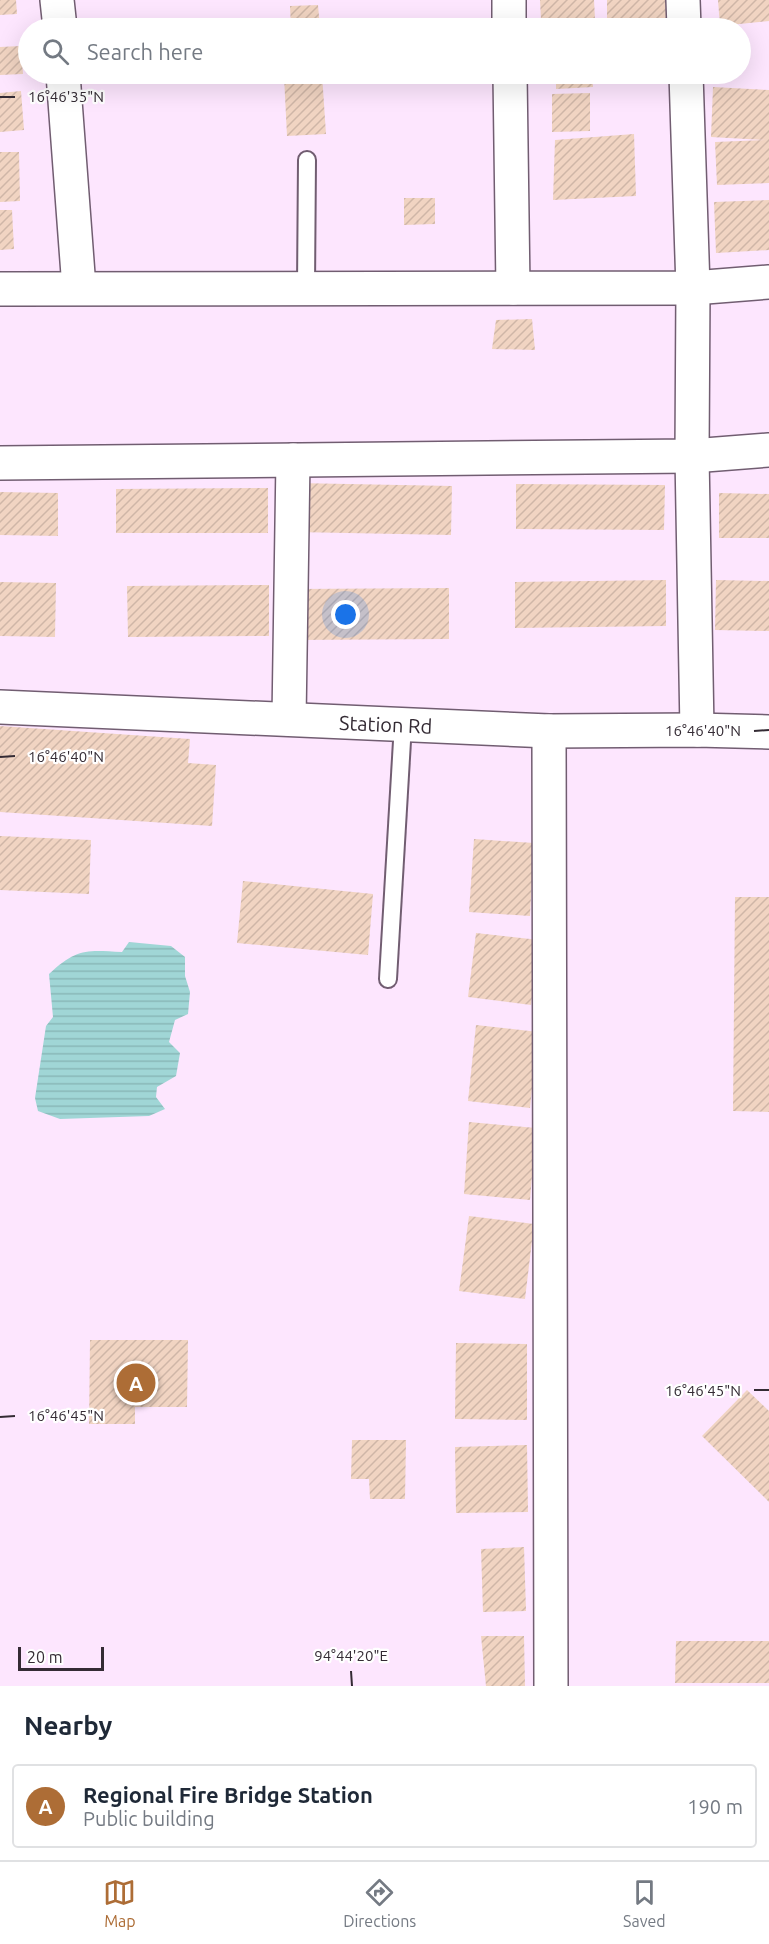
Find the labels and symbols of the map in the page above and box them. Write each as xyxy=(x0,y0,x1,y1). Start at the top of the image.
text: 16°46'35"N xyxy=(28,88,104,105)
your location xyxy=(331,600,360,629)
street label: Station Rd xyxy=(339,710,433,737)
text: 16°46'40"N xyxy=(665,722,741,739)
text: 16°46'40"N xyxy=(28,748,104,765)
pin: A xyxy=(116,1360,156,1406)
text: 16°46'45"N xyxy=(665,1382,741,1399)
text: 16°46'45"N xyxy=(28,1407,104,1424)
scale bar xyxy=(18,1644,104,1672)
text: 94°44'20"E xyxy=(314,1647,388,1664)

